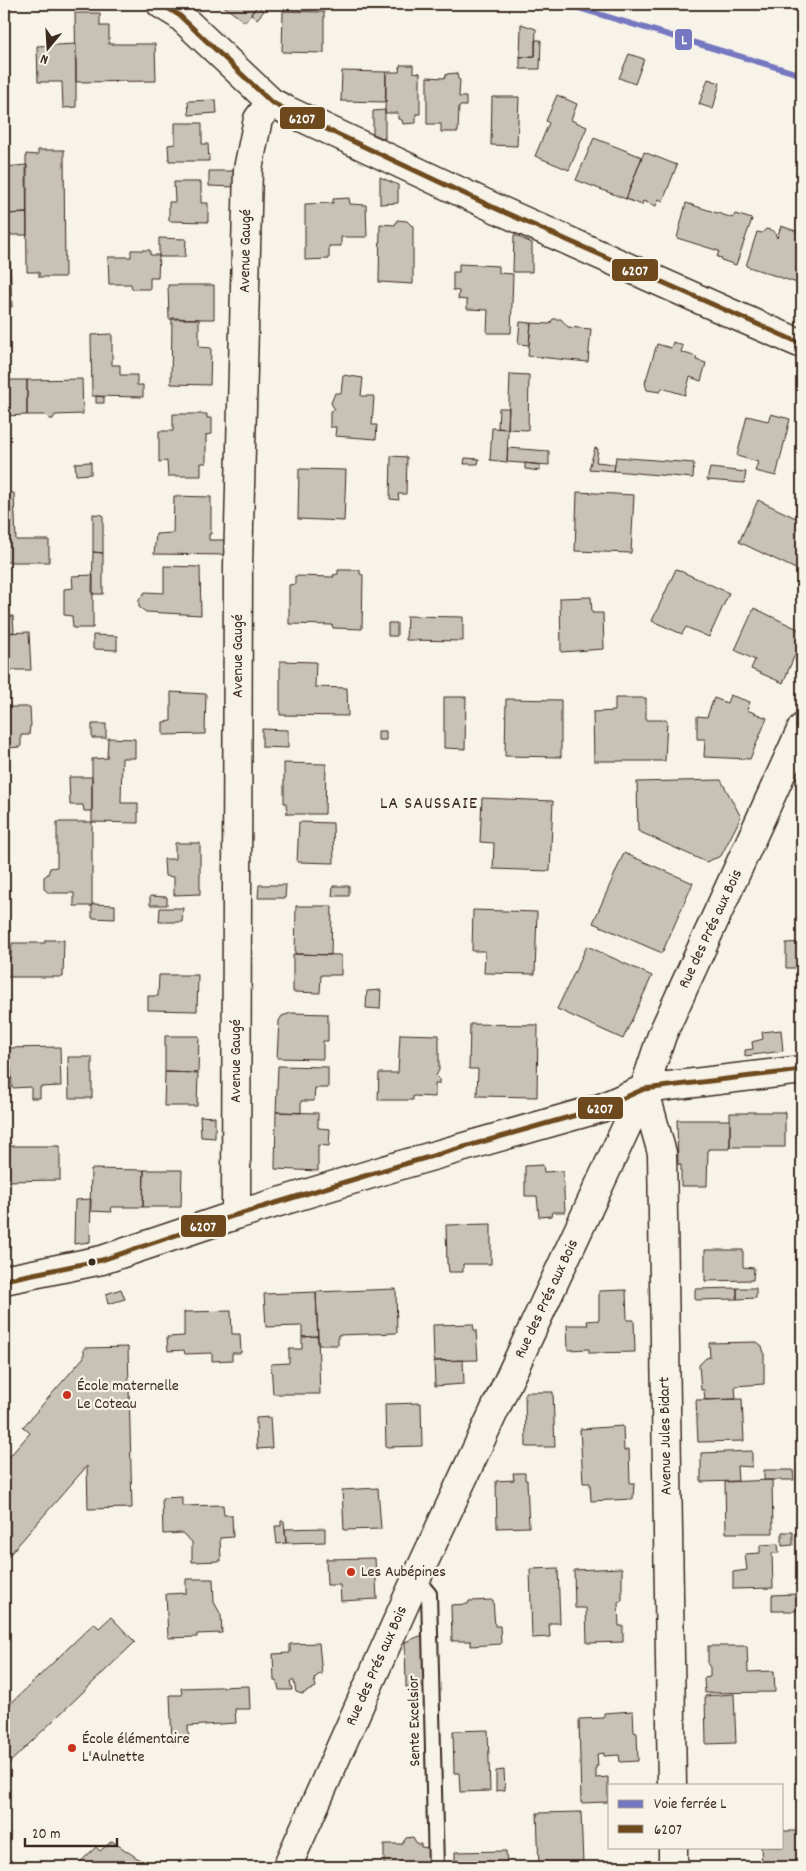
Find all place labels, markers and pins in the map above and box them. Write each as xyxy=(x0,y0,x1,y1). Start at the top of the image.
unlabelled marker xyxy=(87,1257,97,1267)
place label: École maternelle Le Coteau xyxy=(77,1375,179,1416)
marker: École maternelle Le Coteau xyxy=(61,1389,73,1401)
place label: Les Aubépines xyxy=(361,1561,446,1584)
marker: Les Aubépines xyxy=(345,1566,357,1578)
place label: École élémentaire L'Aulnette xyxy=(82,1728,190,1769)
marker: École élémentaire L'Aulnette xyxy=(66,1742,78,1754)

